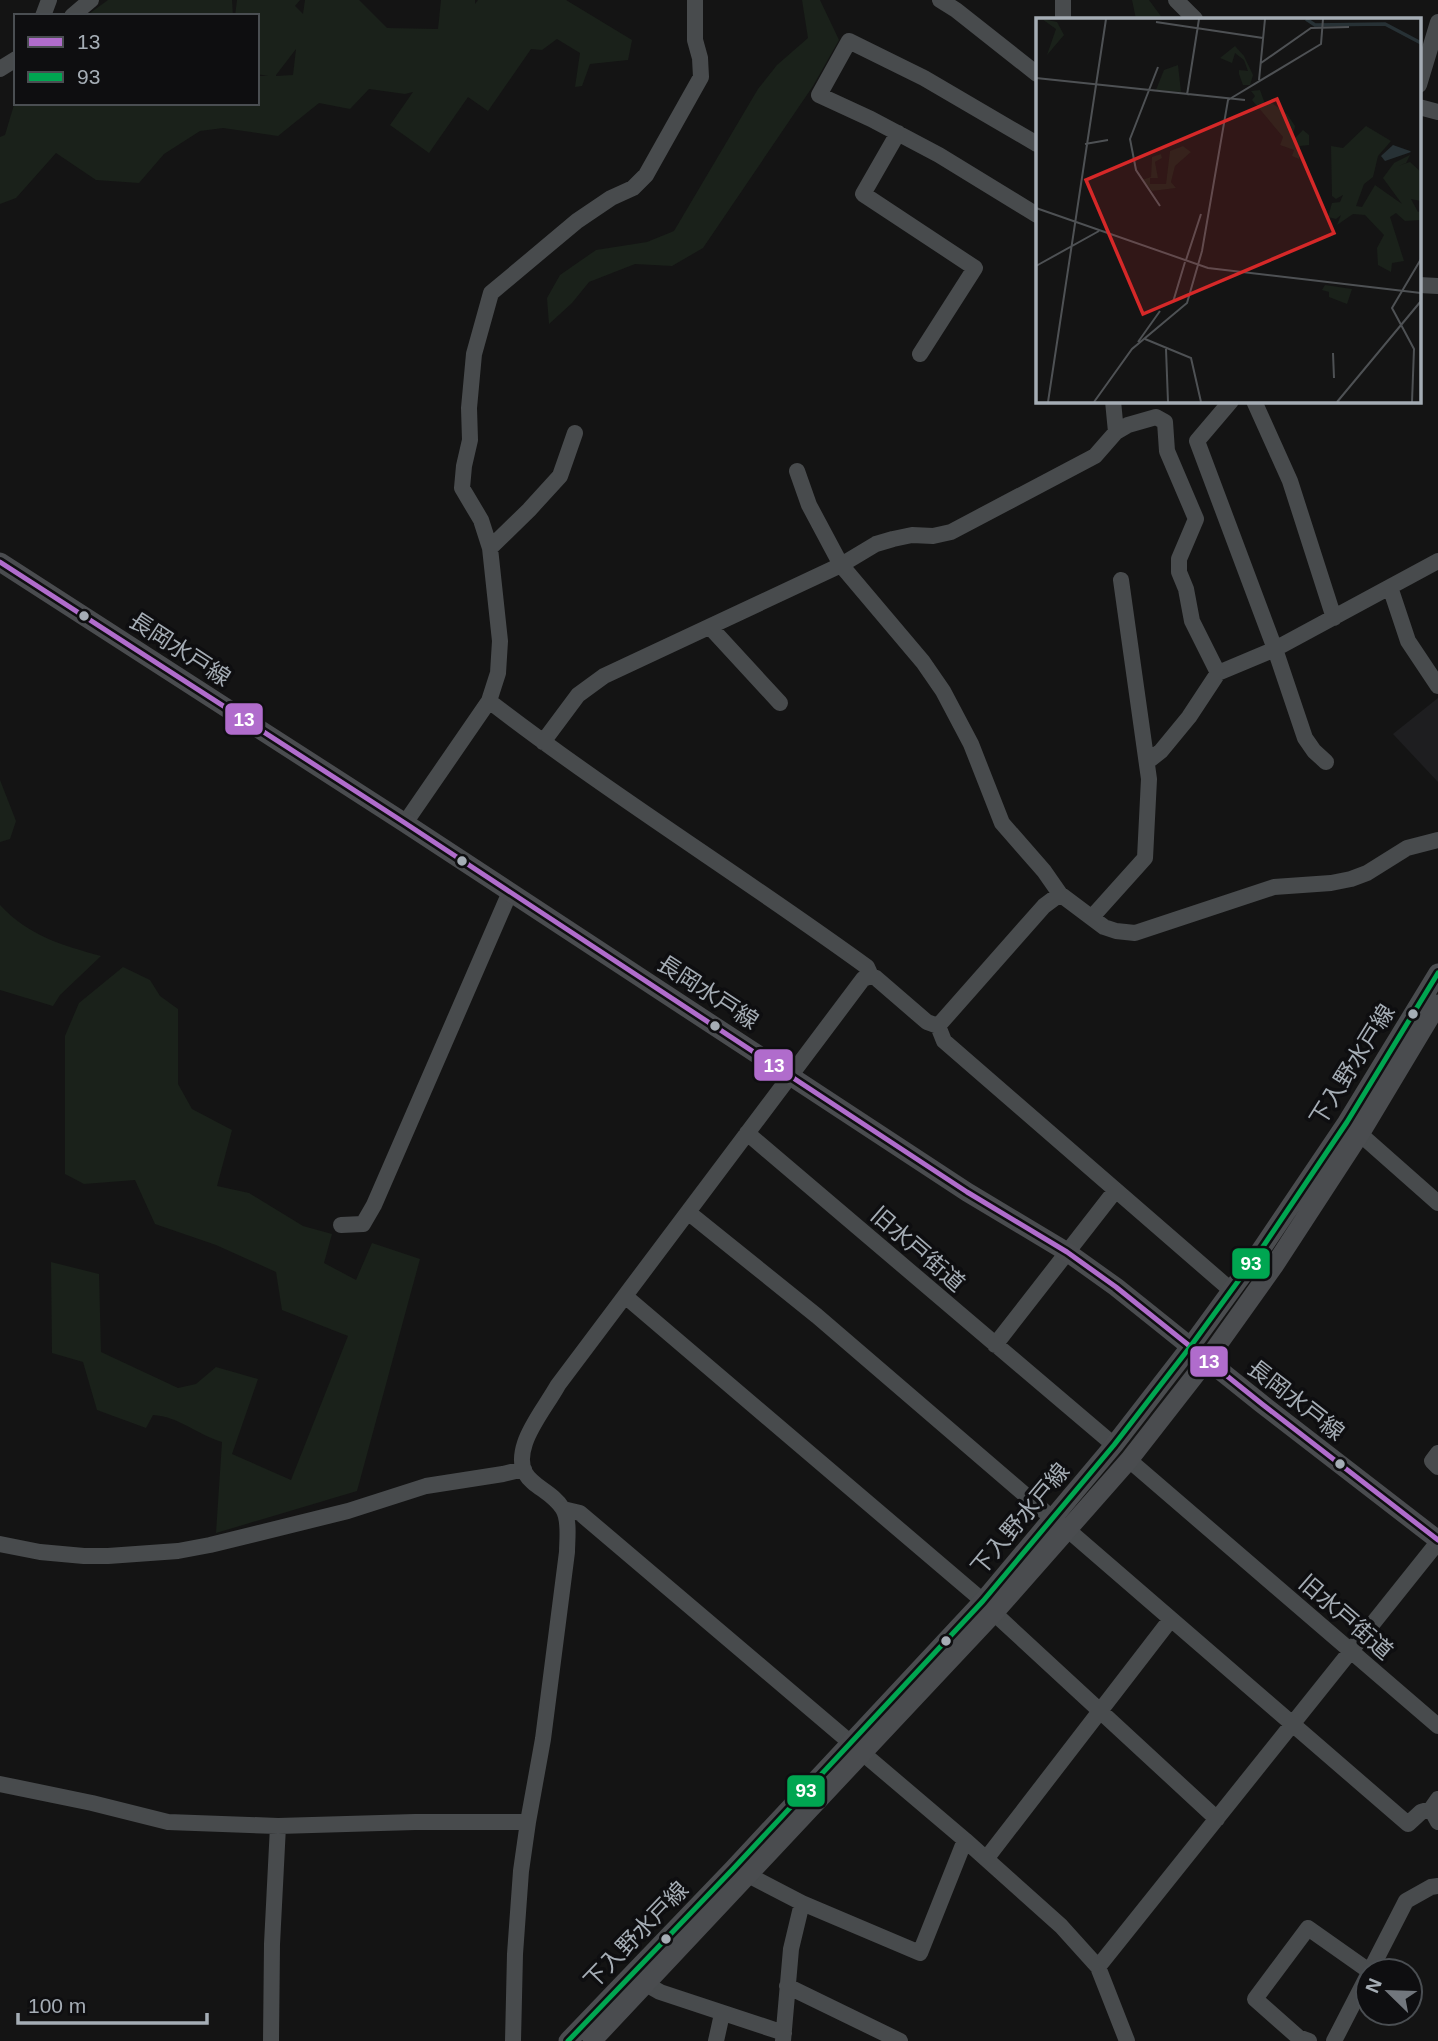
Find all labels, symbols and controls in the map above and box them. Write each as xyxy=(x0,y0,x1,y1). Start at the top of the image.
legend xyxy=(14,14,259,105)
inset map xyxy=(1036,18,1420,402)
text: 13 xyxy=(77,30,100,53)
text: 93 xyxy=(77,65,100,88)
street label: 長岡水戸線 xyxy=(125,607,235,691)
unlabelled marker xyxy=(77,609,91,623)
line badge: 13 xyxy=(224,702,264,736)
text: 13 xyxy=(233,709,255,730)
unlabelled marker xyxy=(455,854,469,868)
street label: 長岡水戸線 xyxy=(653,950,763,1034)
street label: 下入野水戸線 xyxy=(1304,1000,1400,1130)
unlabelled marker xyxy=(1406,1007,1420,1021)
unlabelled marker xyxy=(708,1019,722,1033)
line badge: 13 xyxy=(753,1048,794,1082)
text: 13 xyxy=(763,1055,785,1076)
street label: 旧水戸街道 xyxy=(866,1201,970,1297)
line badge: 93 xyxy=(1231,1247,1271,1280)
text: 93 xyxy=(1240,1253,1262,1274)
line badge: 13 xyxy=(1189,1345,1229,1378)
text: 13 xyxy=(1198,1351,1220,1372)
street label: 長岡水戸線 xyxy=(1243,1354,1349,1446)
unlabelled marker xyxy=(1333,1457,1347,1471)
street label: 下入野水戸線 xyxy=(966,1458,1074,1580)
street label: 旧水戸街道 xyxy=(1294,1569,1398,1665)
unlabelled marker xyxy=(939,1634,953,1648)
line badge: 93 xyxy=(786,1774,826,1808)
text: 93 xyxy=(795,1780,817,1801)
street label: 下入野水戸線 xyxy=(579,1876,693,1994)
unlabelled marker xyxy=(659,1932,673,1946)
north arrow xyxy=(1354,1957,1424,2027)
text: N xyxy=(1361,1975,1386,1996)
scale bar xyxy=(18,1982,206,2026)
text: 100 m xyxy=(28,1994,86,2017)

